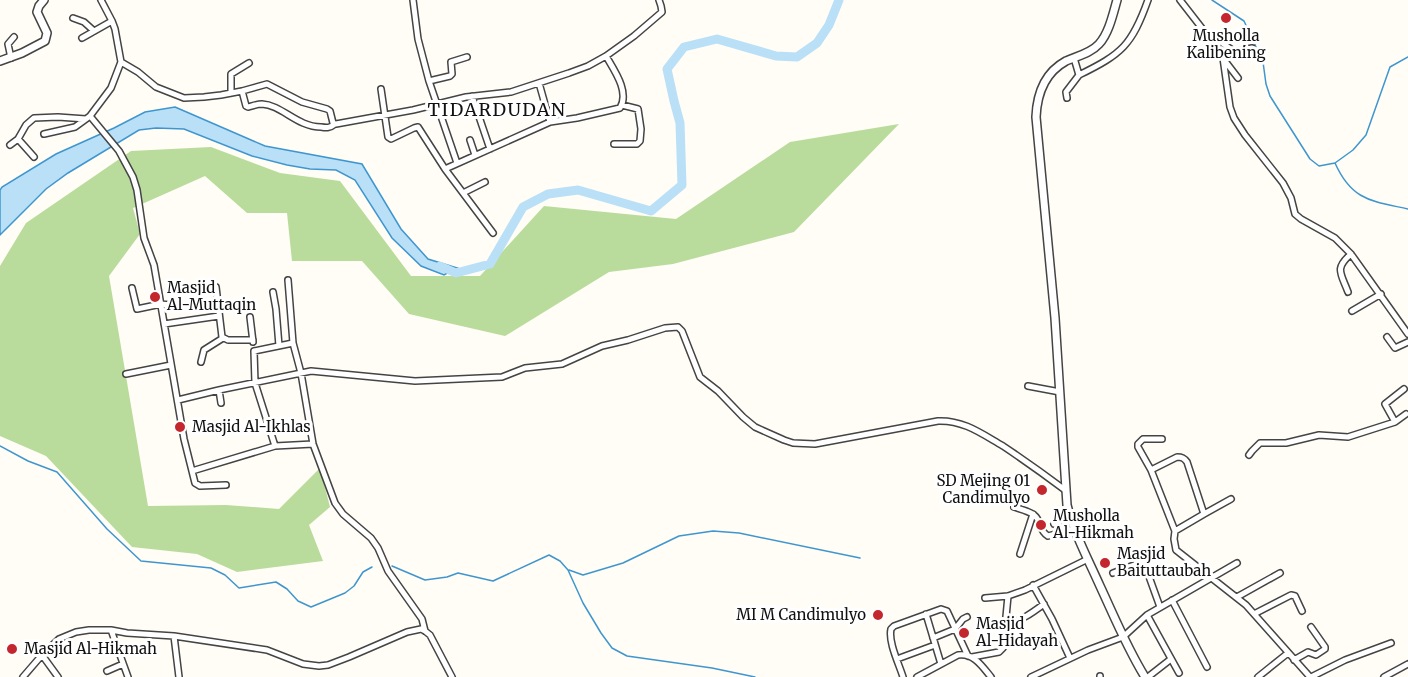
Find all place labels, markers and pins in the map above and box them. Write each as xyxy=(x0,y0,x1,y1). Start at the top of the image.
marker: Musholla Kalibening xyxy=(1219,11,1233,25)
place label: Musholla Kalibening xyxy=(1186,26,1266,62)
place label: Masjid Al-Muttaqin xyxy=(166,278,256,314)
marker: Masjid Al-Muttaqin xyxy=(148,290,162,304)
place label: Masjid Al-Ikhlas xyxy=(192,417,311,436)
marker: Masjid Al-Ikhlas xyxy=(173,420,187,434)
place label: SD Mejing 01 Candimulyo xyxy=(936,471,1030,507)
marker: SD Mejing 01 Candimulyo xyxy=(1035,483,1049,497)
place label: Musholla Al-Hikmah xyxy=(1052,506,1134,542)
marker: Musholla Al-Hikmah xyxy=(1034,518,1048,532)
place label: Masjid Baituttaubah xyxy=(1117,544,1211,580)
marker: Masjid Baituttaubah xyxy=(1098,556,1112,570)
place label: MI M Candimulyo xyxy=(736,605,866,624)
marker: MI M Candimulyo xyxy=(871,608,885,622)
place label: Masjid Al-Hidayah xyxy=(975,614,1058,650)
marker: Masjid Al-Hidayah xyxy=(957,626,971,640)
place label: Masjid Al-Hikmah xyxy=(24,639,157,658)
marker: Masjid Al-Hikmah xyxy=(5,642,19,656)

